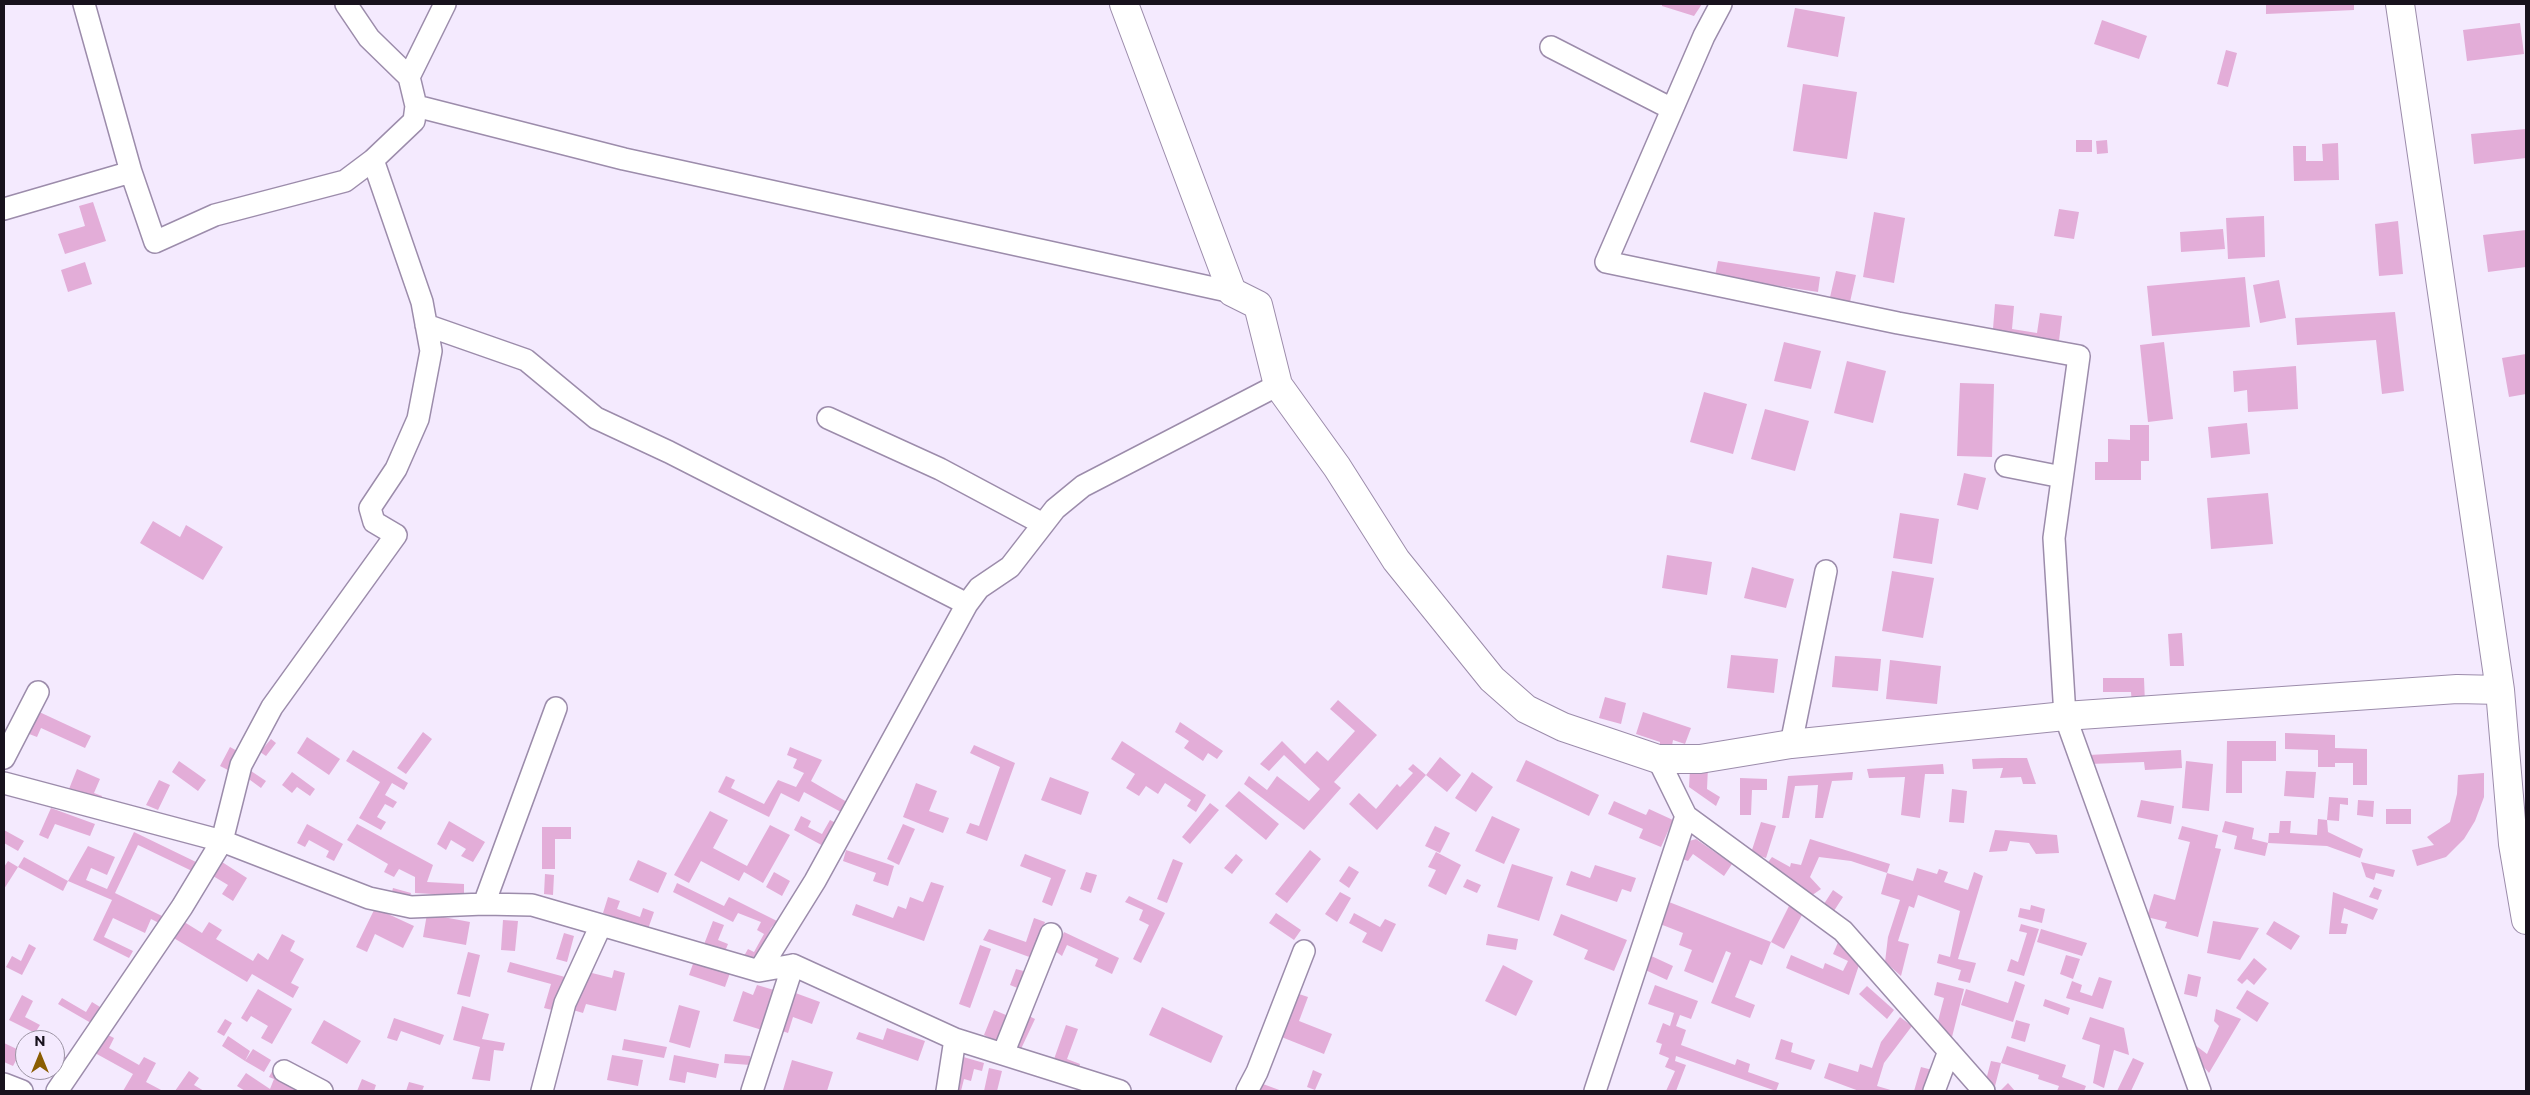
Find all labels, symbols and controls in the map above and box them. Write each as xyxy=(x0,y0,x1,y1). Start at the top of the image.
north arrow xyxy=(15,1030,65,1080)
text: N xyxy=(34,1032,46,1050)

